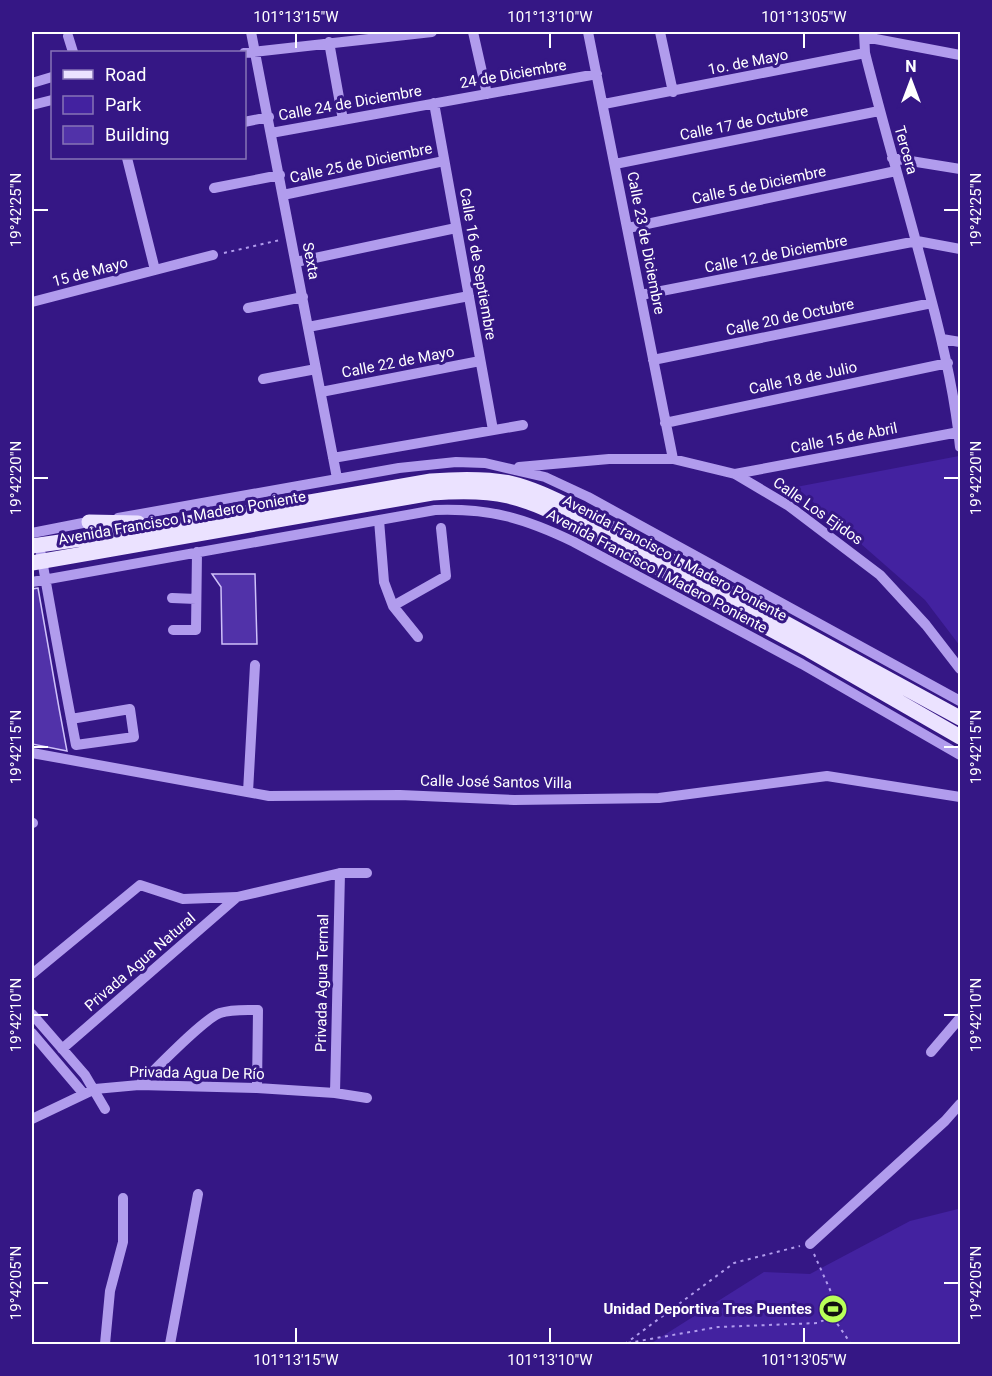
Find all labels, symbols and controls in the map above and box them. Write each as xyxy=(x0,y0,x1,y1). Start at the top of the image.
text: 101°13'15"W xyxy=(253,8,339,26)
text: 101°13'10"W xyxy=(507,8,593,26)
text: 101°13'05"W xyxy=(761,8,847,26)
street label: 1o. de Mayo xyxy=(706,45,790,79)
legend xyxy=(51,51,246,159)
north arrow xyxy=(881,51,941,111)
street label: 24 de Diciembre xyxy=(458,56,568,92)
text: N xyxy=(905,57,917,76)
text: Road xyxy=(105,64,146,85)
street label: Calle 24 de Diciembre xyxy=(277,82,423,124)
text: Park xyxy=(105,94,142,115)
street label: Calle 17 de Octubre xyxy=(678,102,810,144)
text: Building xyxy=(105,124,169,145)
street label: Tercera xyxy=(890,124,922,176)
street label: Calle 25 de Diciembre xyxy=(288,139,434,187)
street label: Calle 5 de Diciembre xyxy=(690,162,828,208)
street label: Calle 23 de Diciembre xyxy=(623,170,669,316)
text: 19°42'25"N xyxy=(7,173,25,247)
text: 19°42'25"N xyxy=(967,173,985,247)
street label: Calle 16 de Septiembre xyxy=(456,187,500,341)
street label: Calle 12 de Diciembre xyxy=(703,231,849,277)
street label: Sexta xyxy=(299,241,323,281)
street label: 15 de Mayo xyxy=(50,253,130,291)
street label: Calle 20 de Octubre xyxy=(724,295,856,339)
street label: Calle 22 de Mayo xyxy=(340,342,456,382)
street label: Calle 18 de Julio xyxy=(747,358,859,398)
street label: Calle 15 de Abril xyxy=(789,419,899,457)
text: 19°42'20"N xyxy=(7,441,25,515)
text: 19°42'20"N xyxy=(967,441,985,515)
street label: Calle Los Ejidos xyxy=(770,473,866,549)
street label: Avenida Francisco I. Madero Poniente xyxy=(57,487,307,549)
street label: Avenida Francisco I. Madero Poniente xyxy=(560,491,790,625)
street label: Avenida Francisco I Madero Poniente xyxy=(544,505,770,637)
text: 19°42'15"N xyxy=(7,710,25,784)
text: 19°42'15"N xyxy=(967,710,985,784)
street label: Calle José Santos Villa xyxy=(420,772,572,792)
street label: Privada Agua Natural xyxy=(81,909,199,1015)
street label: Privada Agua Termal xyxy=(312,914,332,1052)
text: 19°42'10"N xyxy=(7,978,25,1052)
text: 19°42'10"N xyxy=(967,978,985,1052)
street label: Privada Agua De Río xyxy=(129,1063,265,1083)
text: 19°42'05"N xyxy=(7,1246,25,1320)
text: 19°42'05"N xyxy=(967,1246,985,1320)
sports icon: Unidad Deportiva Tres Puentes xyxy=(817,1293,849,1325)
place label: Unidad Deportiva Tres Puentes xyxy=(603,1300,812,1318)
text: 101°13'15"W xyxy=(253,1351,339,1369)
text: 101°13'10"W xyxy=(507,1351,593,1369)
text: 101°13'05"W xyxy=(761,1351,847,1369)

